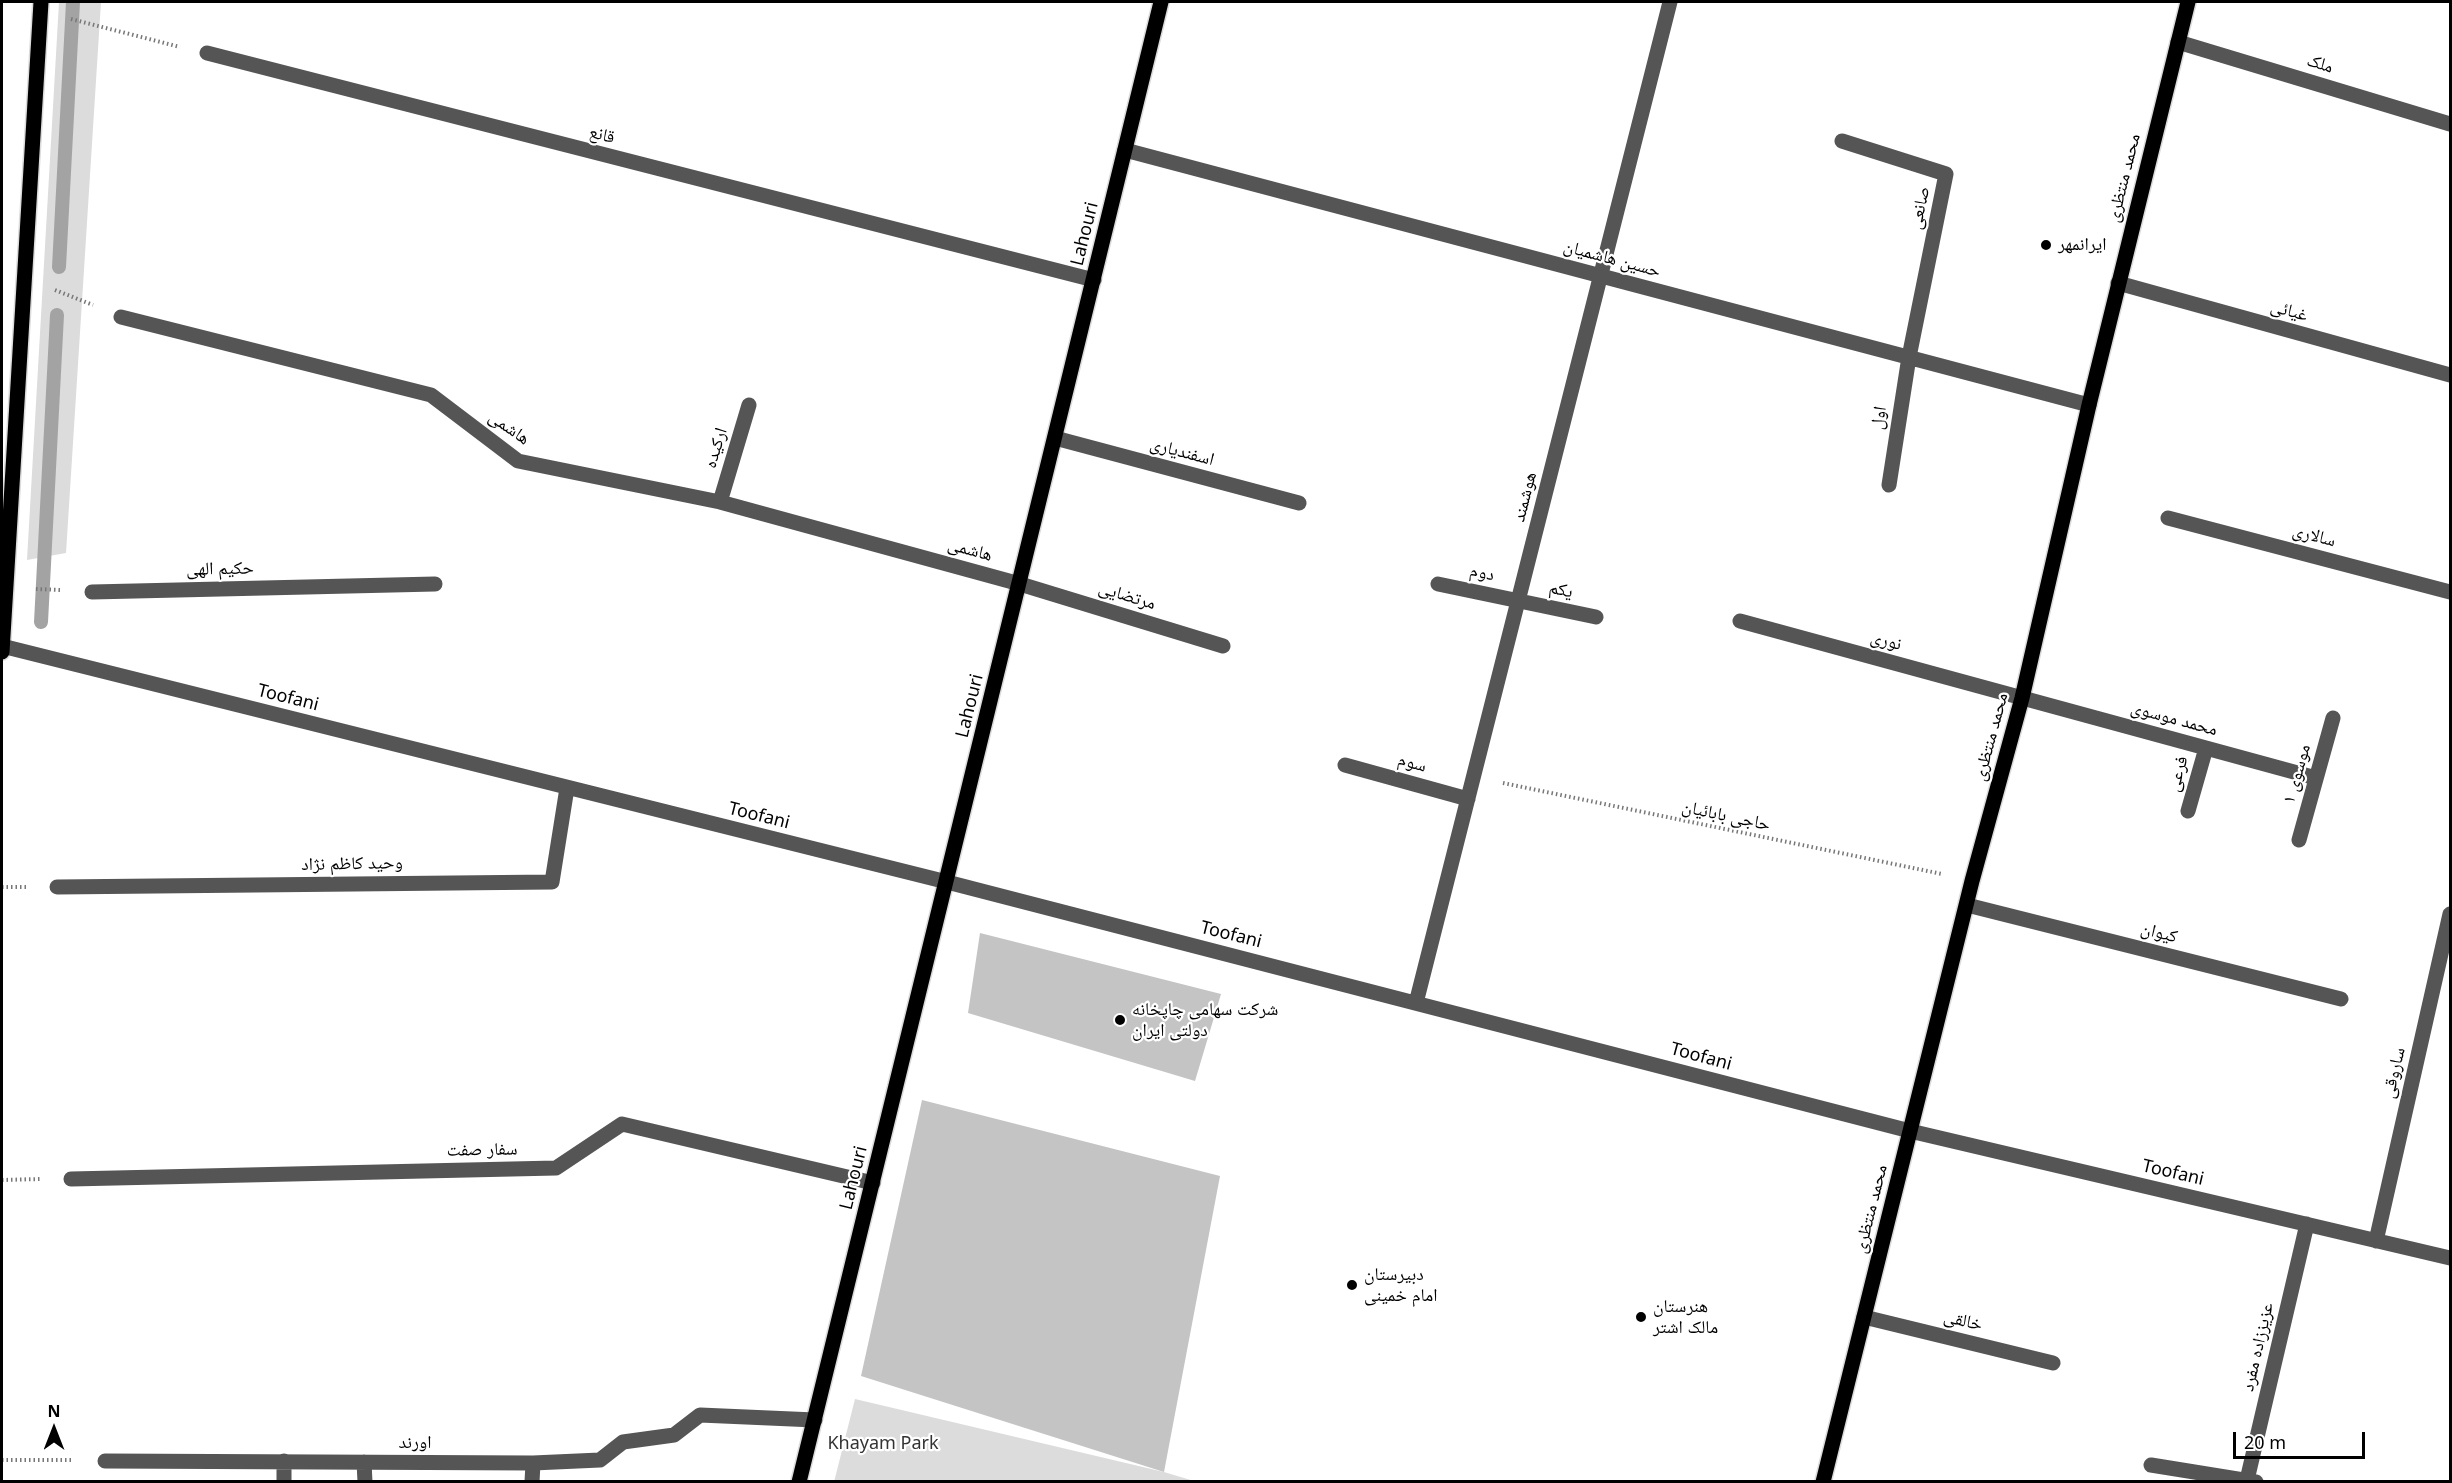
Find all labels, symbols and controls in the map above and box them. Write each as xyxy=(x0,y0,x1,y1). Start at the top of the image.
street label: ملک xyxy=(2304,50,2336,78)
street label: قانع xyxy=(587,121,617,149)
street label: محمد منتظری xyxy=(2103,131,2145,225)
street label: صانعی xyxy=(1905,184,1935,232)
street label: Lahouri xyxy=(1067,200,1103,268)
place label: ایرانمهر xyxy=(2058,234,2107,256)
street label: حسین هاشمیان xyxy=(1561,236,1663,282)
marker: ایرانمهر xyxy=(2039,238,2053,252)
street label: غیائی xyxy=(2268,296,2310,326)
street label: اول xyxy=(1867,405,1891,431)
street label: هاشمی xyxy=(484,406,534,450)
street label: ارکیده xyxy=(700,425,732,471)
street label: اسفندیاری xyxy=(1147,433,1217,471)
street label: هوشمند xyxy=(1508,470,1542,524)
street label: سالاری xyxy=(2290,520,2338,552)
street label: هاشمی xyxy=(945,534,995,566)
street label: حکیم الهی xyxy=(186,558,254,580)
street label: دوم xyxy=(1468,560,1496,586)
street label: مرتضایی xyxy=(1096,577,1158,615)
street label: یکم xyxy=(1547,577,1575,603)
street label: نوری xyxy=(1868,626,1904,656)
street label: Lahouri xyxy=(952,672,988,740)
street label: Toofani xyxy=(255,680,321,716)
street label: محمد منتظری xyxy=(1969,690,2013,784)
street label: محمد موسوی xyxy=(2128,697,2220,741)
street label: موسوی ۱ xyxy=(2278,742,2316,806)
street label: سوم xyxy=(1395,749,1429,777)
street label: فرعی xyxy=(2163,754,2193,794)
street label: حاجی بابائیان xyxy=(1680,796,1772,836)
street label: Toofani xyxy=(726,798,792,834)
street label: وحید کاظم نژاد xyxy=(301,852,403,876)
street label: Toofani xyxy=(1198,917,1264,953)
street label: کیوان xyxy=(2138,918,2180,948)
place label: شرکت سهامی چاپخانه دولتی ایران xyxy=(1132,999,1278,1042)
marker: شرکت سهامی چاپخانه دولتی ایران xyxy=(1113,1013,1127,1027)
street label: Toofani xyxy=(1668,1038,1734,1076)
street label: ساروقی xyxy=(2378,1045,2410,1101)
street label: سفار صفت xyxy=(446,1139,518,1161)
street label: Lahouri xyxy=(836,1144,872,1212)
street label: Toofani xyxy=(2140,1155,2206,1191)
street label: محمد منتظری xyxy=(1850,1162,1892,1256)
place label: دبیرستان امام خمینی xyxy=(1364,1264,1438,1306)
marker: دبیرستان امام خمینی xyxy=(1345,1278,1359,1292)
place label: هنرستان مالک اشتر xyxy=(1653,1296,1718,1338)
street label: عزیززاده مفرد xyxy=(2237,1301,2279,1393)
street label: خالقی xyxy=(1941,1306,1985,1336)
marker: هنرستان مالک اشتر xyxy=(1634,1310,1648,1324)
north arrow xyxy=(24,1399,84,1459)
text: N xyxy=(47,1400,61,1422)
scale bar xyxy=(2236,1420,2368,1458)
text: 20 m xyxy=(2244,1430,2286,1454)
street label: اورند xyxy=(398,1432,432,1454)
park label: Khayam Park xyxy=(827,1433,939,1455)

